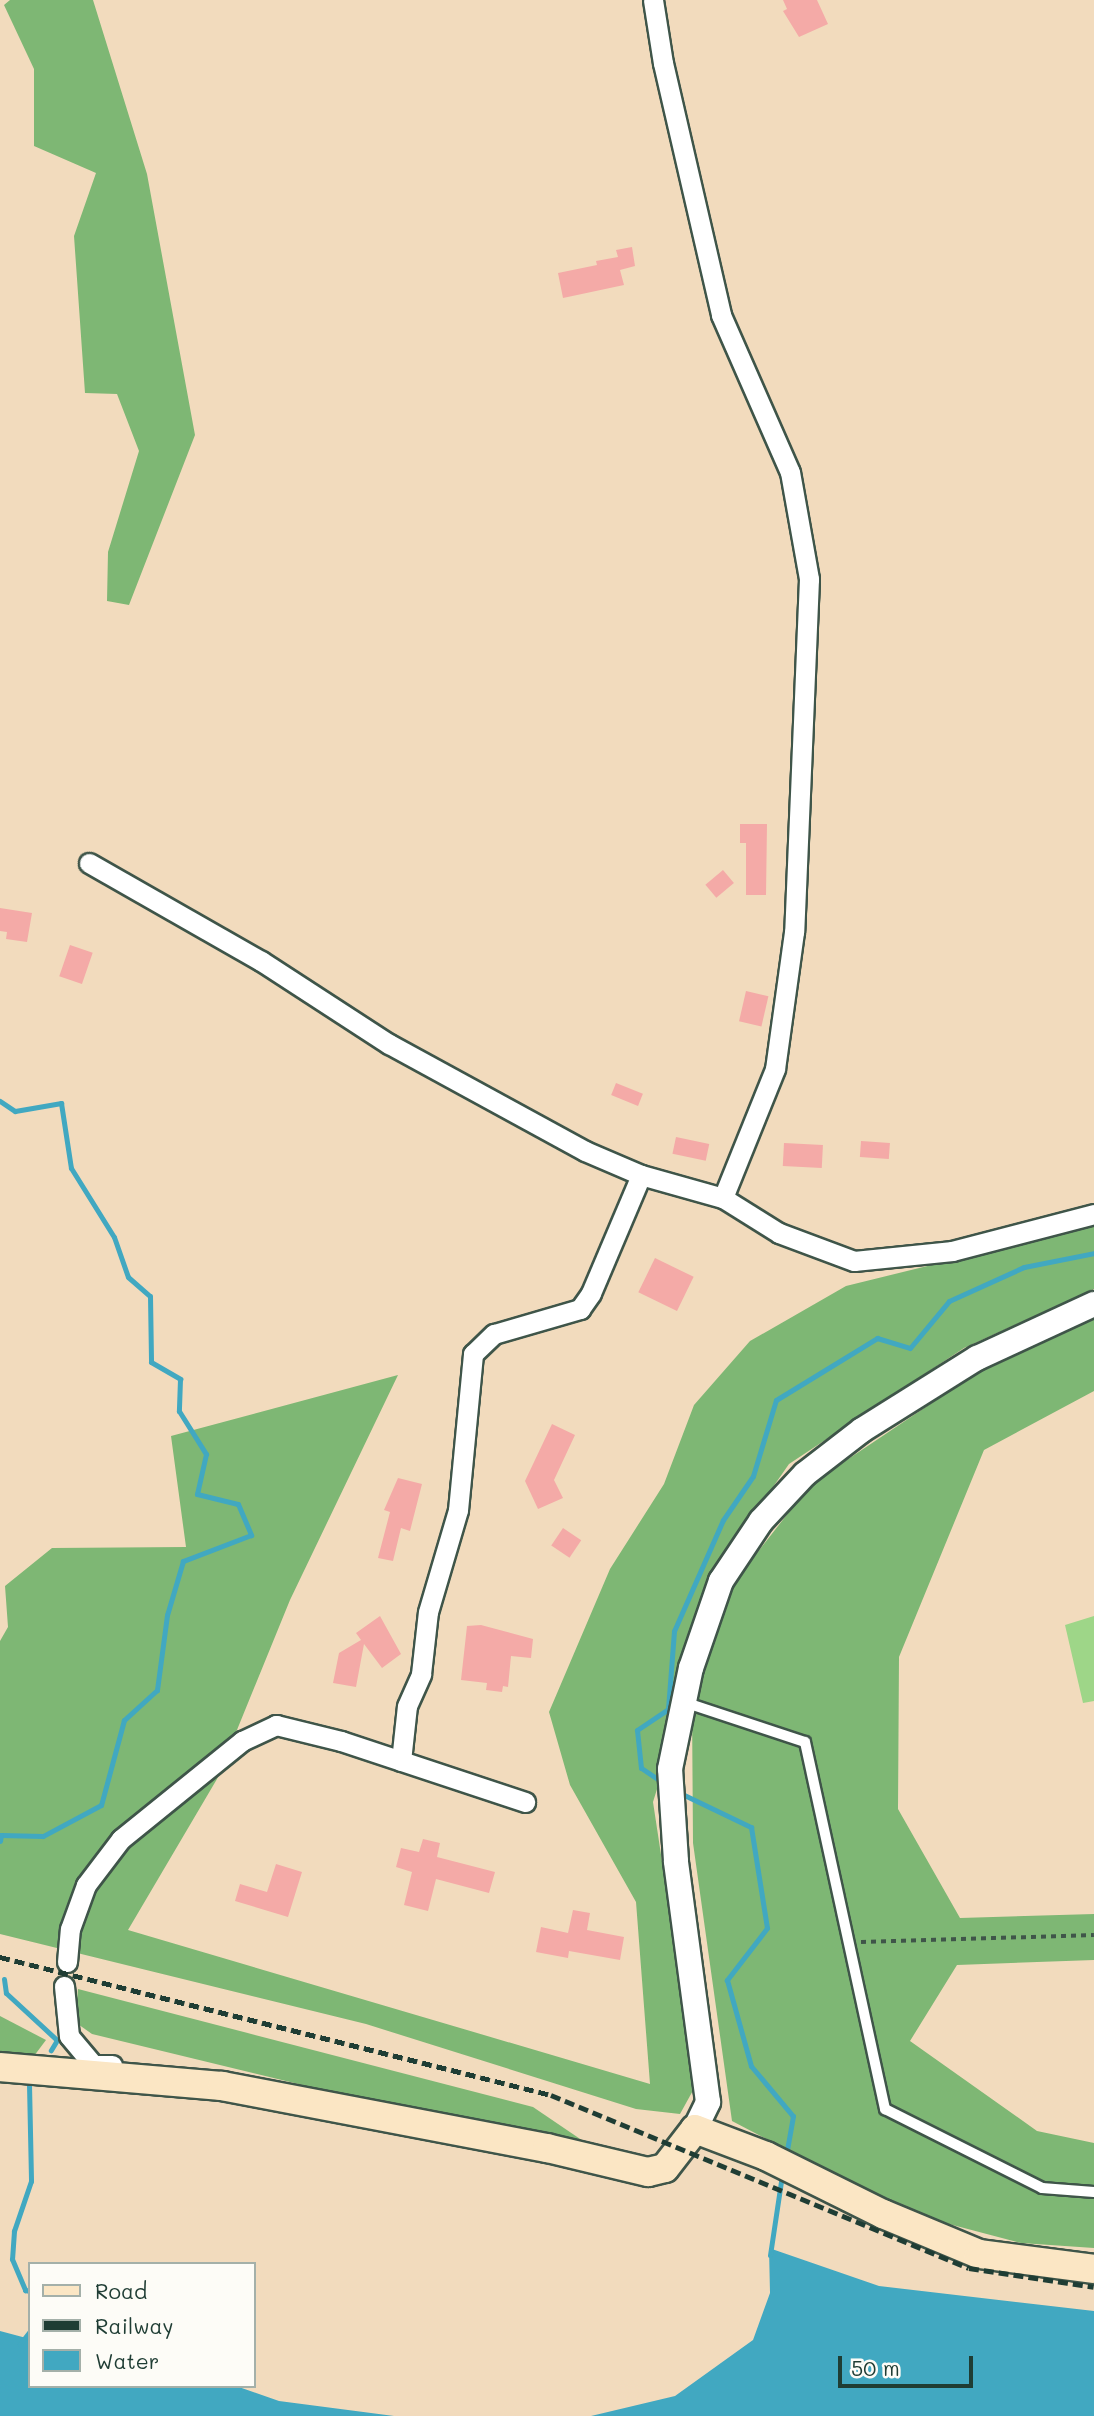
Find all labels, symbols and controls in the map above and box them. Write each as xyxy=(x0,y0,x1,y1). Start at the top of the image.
legend xyxy=(28,2262,256,2388)
text: Road xyxy=(95,2277,147,2304)
text: Railway xyxy=(95,2312,174,2339)
scale bar xyxy=(842,2342,977,2386)
text: Water xyxy=(95,2347,159,2374)
text: 50 m xyxy=(851,2354,900,2381)

